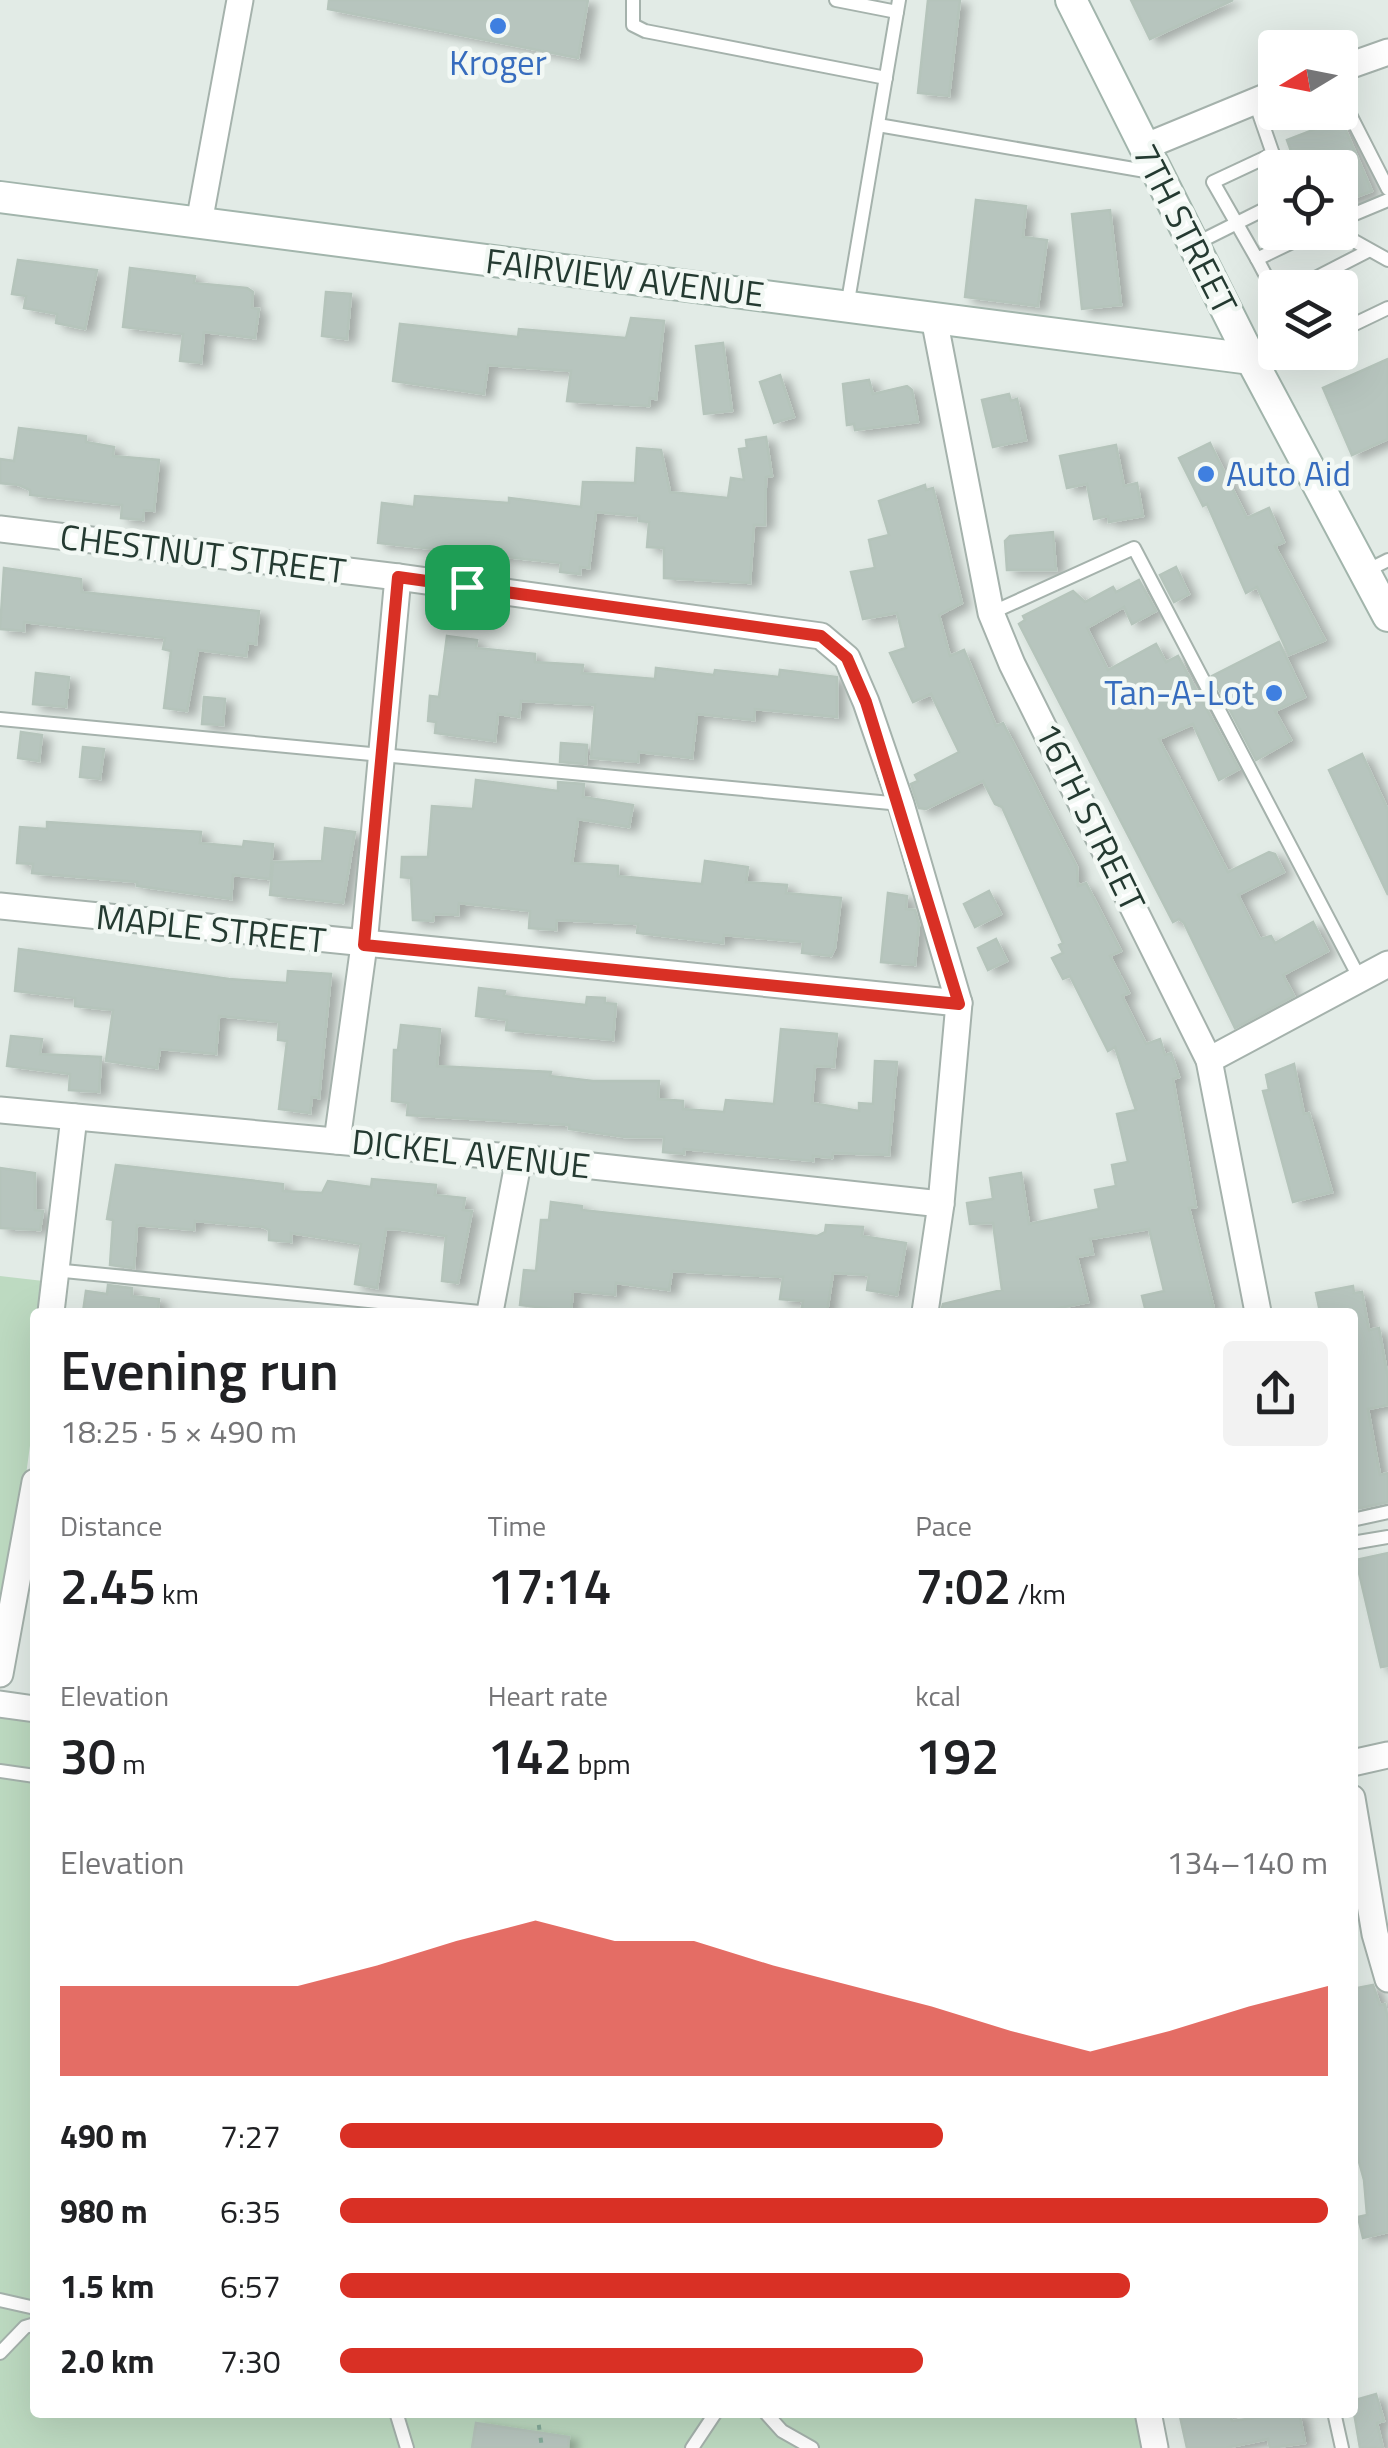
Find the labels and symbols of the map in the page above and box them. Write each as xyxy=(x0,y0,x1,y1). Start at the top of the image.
marker: Kroger xyxy=(487,15,509,37)
north arrow xyxy=(1258,30,1358,130)
place label: Kroger xyxy=(449,35,547,89)
street label: 7TH STREET xyxy=(1120,134,1252,323)
street label: FAIRVIEW AVENUE xyxy=(483,233,767,321)
place label: Auto Aid xyxy=(1226,446,1351,500)
marker: Auto Aid xyxy=(1195,463,1217,485)
street label: CHESTNUT STREET xyxy=(57,509,349,597)
pin xyxy=(425,545,510,630)
place label: Tan-A-Lot xyxy=(1104,665,1254,719)
marker: Tan-A-Lot xyxy=(1263,682,1285,704)
street label: 16TH STREET xyxy=(1022,713,1160,921)
street label: MAPLE STREET xyxy=(93,889,329,967)
street label: DICKEL AVENUE xyxy=(349,1114,593,1192)

